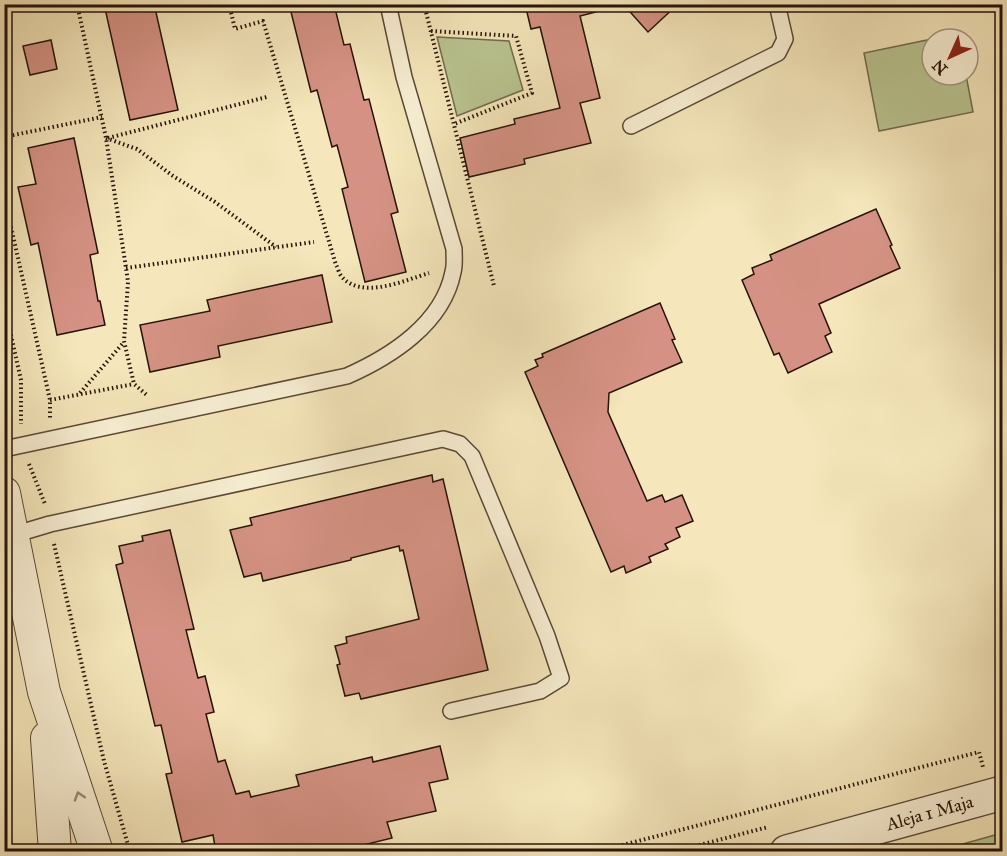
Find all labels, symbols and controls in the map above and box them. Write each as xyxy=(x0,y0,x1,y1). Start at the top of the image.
north arrow xyxy=(920,27,980,87)
text: N xyxy=(928,55,951,79)
street label: Aleja 1 Maja xyxy=(883,790,976,836)
one-way arrow xyxy=(73,791,86,802)

